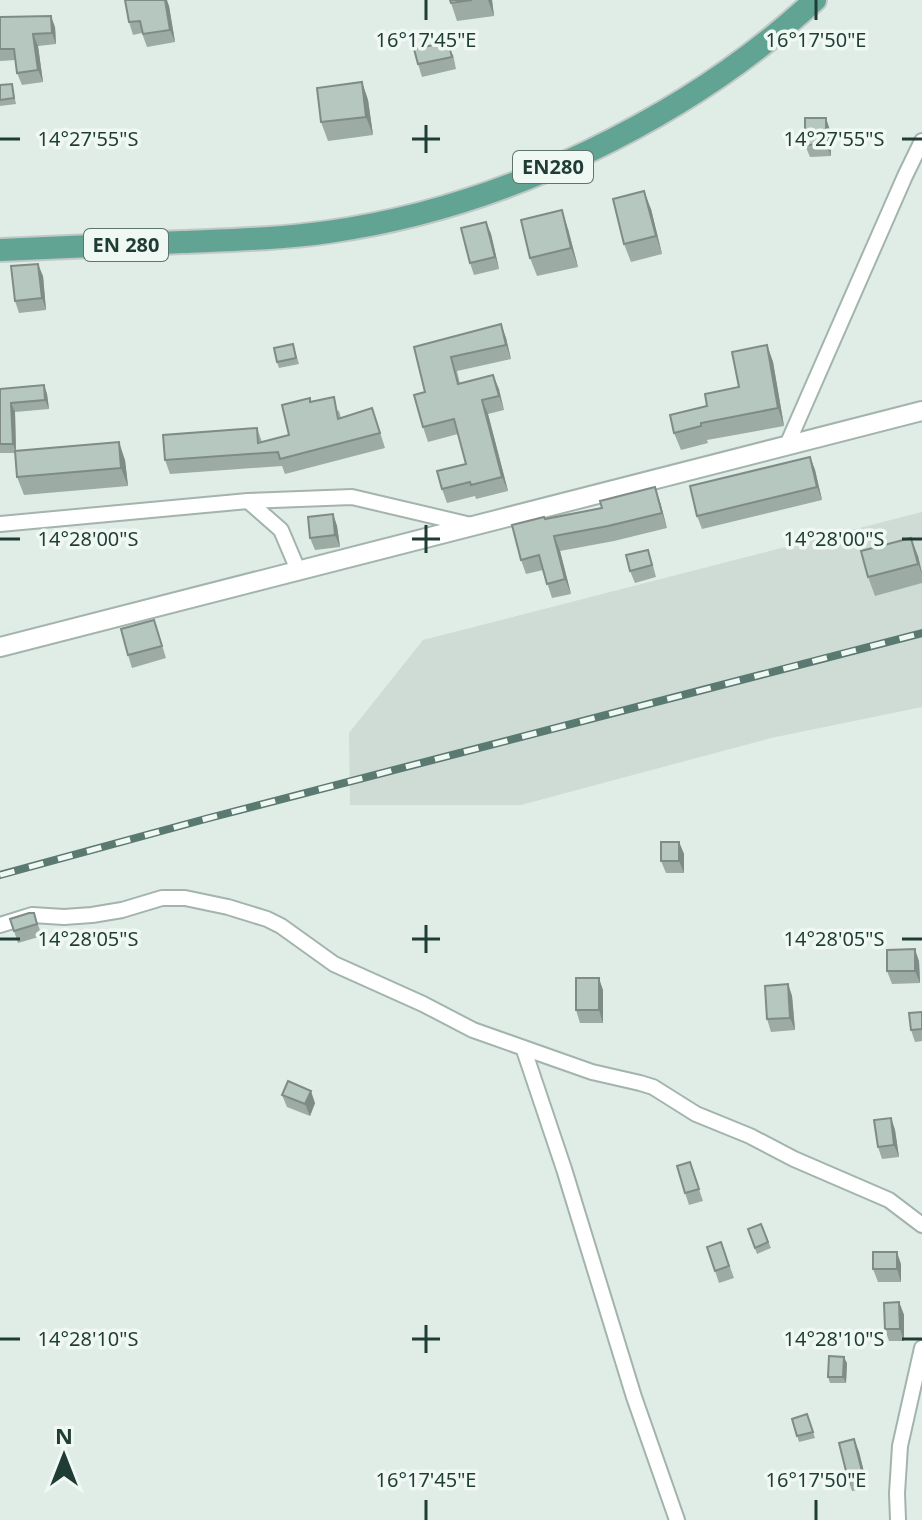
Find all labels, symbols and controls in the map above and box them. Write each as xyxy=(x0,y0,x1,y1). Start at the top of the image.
text: 16°17'45"E xyxy=(376,26,476,53)
text: 16°17'50"E xyxy=(766,26,866,53)
text: 14°27'55"S xyxy=(38,125,138,152)
text: 14°27'55"S xyxy=(784,125,884,152)
road number: EN280 xyxy=(513,151,593,183)
road number: EN 280 xyxy=(84,229,168,261)
text: 14°28'00"S xyxy=(38,525,138,552)
text: 14°28'00"S xyxy=(784,525,884,552)
text: 14°28'05"S xyxy=(38,925,138,952)
text: 14°28'05"S xyxy=(784,925,884,952)
text: 14°28'10"S xyxy=(38,1325,138,1352)
text: 14°28'10"S xyxy=(784,1325,884,1352)
north arrow xyxy=(24,1416,104,1496)
text: N xyxy=(55,1420,73,1450)
text: 16°17'45"E xyxy=(376,1466,476,1493)
text: 16°17'50"E xyxy=(766,1466,866,1493)

